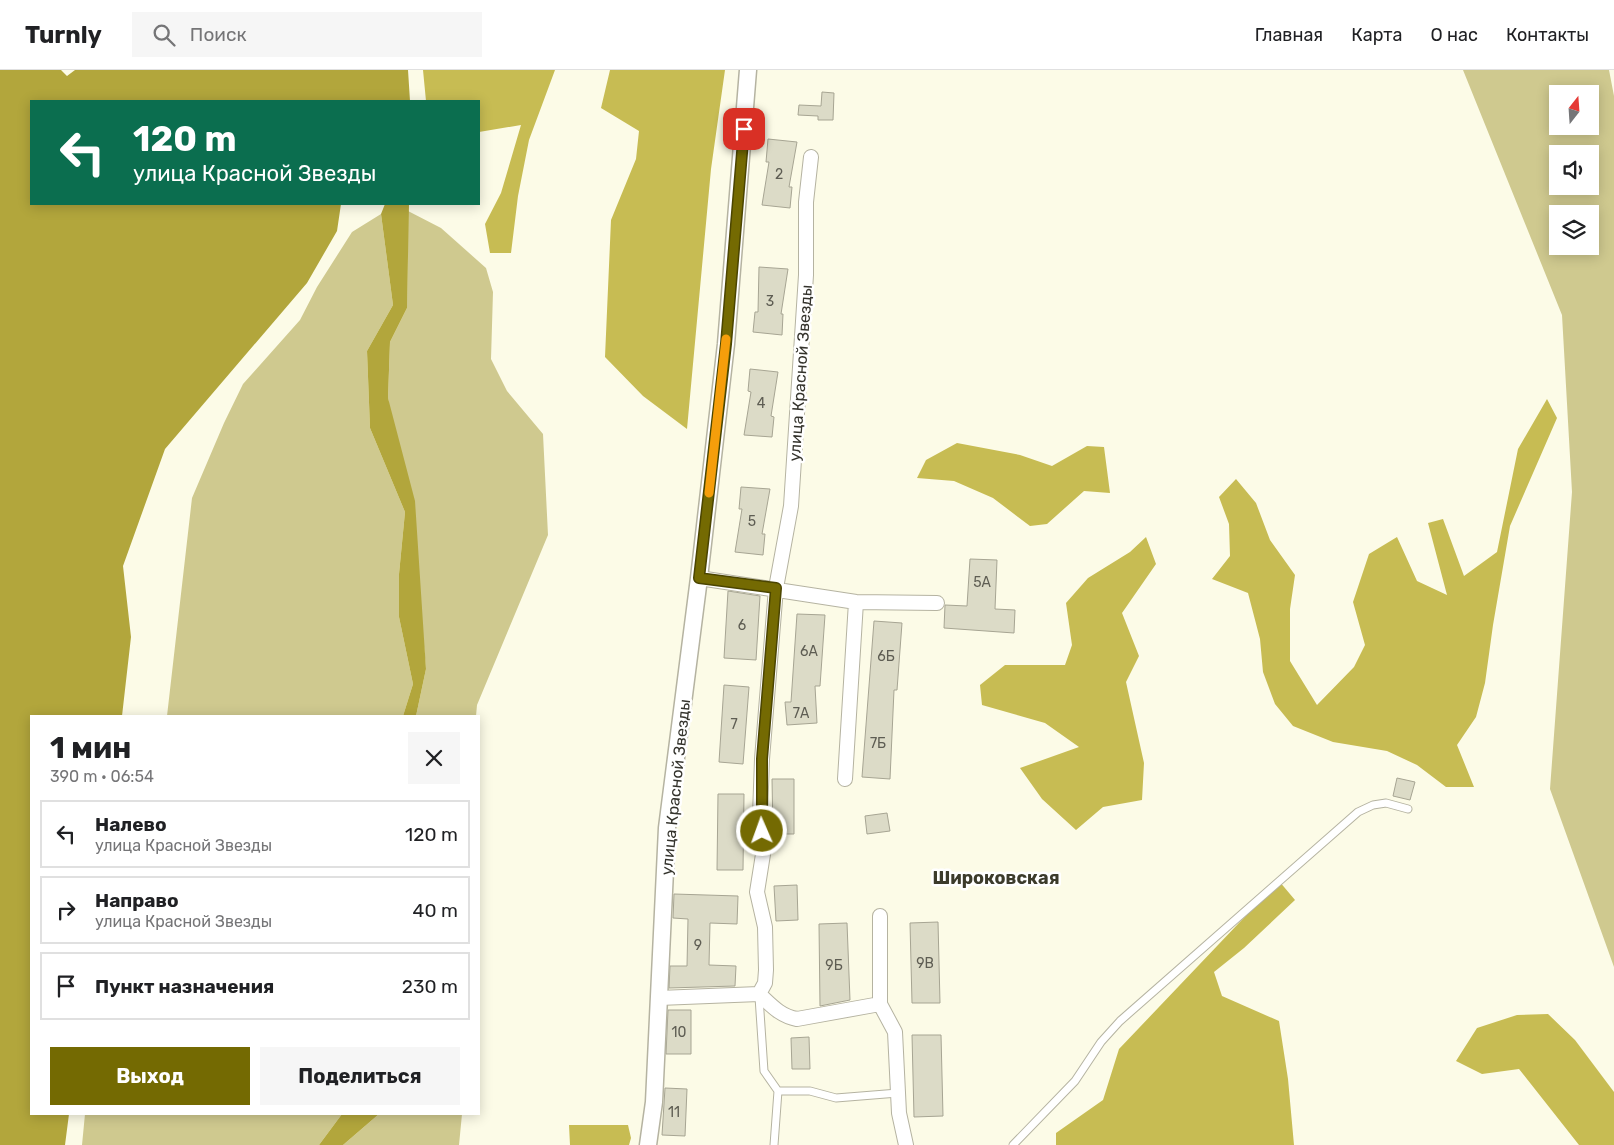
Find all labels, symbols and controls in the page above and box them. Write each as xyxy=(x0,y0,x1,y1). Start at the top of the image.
search box xyxy=(132,12,482,57)
text: Turnly xyxy=(25,21,102,49)
icon: search xyxy=(150,21,178,49)
text: Поиск xyxy=(190,23,247,46)
text: Главная xyxy=(1255,24,1323,46)
text: Карта xyxy=(1351,24,1403,46)
text: О нас xyxy=(1431,24,1478,46)
text: Контакты xyxy=(1506,24,1589,46)
north arrow xyxy=(1549,85,1599,135)
map controls xyxy=(1549,85,1599,255)
pin xyxy=(723,108,765,150)
icon: arrive xyxy=(730,115,758,143)
text: 120 m xyxy=(133,118,236,160)
icon: left xyxy=(50,120,115,185)
button: sound xyxy=(1549,145,1599,195)
text: улица Красной Звезды xyxy=(133,160,376,187)
house number: 2 xyxy=(775,166,783,183)
button: layers xyxy=(1549,205,1599,255)
street label: улица Красной Звезды xyxy=(785,284,816,462)
house number: 3 xyxy=(766,293,774,310)
house number: 4 xyxy=(757,395,766,412)
house number: 5 xyxy=(748,513,756,530)
house number: 5А xyxy=(973,574,991,591)
house number: 6 xyxy=(738,617,746,634)
house number: 6А xyxy=(800,643,819,660)
house number: 6Б xyxy=(877,648,895,665)
street label: улица Красной Звезды xyxy=(657,698,694,876)
house number: 7А xyxy=(793,705,810,722)
house number: 7 xyxy=(730,716,738,733)
text: 1 мин xyxy=(50,730,131,766)
button: close xyxy=(408,732,460,784)
house number: 7Б xyxy=(870,735,886,752)
text: 390 m · 06:54 xyxy=(50,767,154,786)
position arrow xyxy=(735,804,787,856)
text: Налево xyxy=(95,813,167,836)
icon: left xyxy=(52,820,80,848)
text: 120 m xyxy=(405,823,458,846)
text: улица Красной Звезды xyxy=(95,836,272,855)
district label: Широковская xyxy=(932,867,1060,889)
text: Направо xyxy=(95,889,179,912)
icon: right xyxy=(52,896,80,924)
text: 40 m xyxy=(413,899,458,922)
text: улица Красной Звезды xyxy=(95,912,272,931)
house number: 9 xyxy=(694,937,702,954)
house number: 9В xyxy=(916,955,934,972)
house number: 9Б xyxy=(825,957,843,974)
icon: arrive xyxy=(52,972,80,1000)
text: Пункт назначения xyxy=(95,975,274,998)
text: 230 m xyxy=(402,975,458,998)
house number: 10 xyxy=(672,1024,687,1041)
button: Выход xyxy=(50,1047,250,1105)
button: Поделиться xyxy=(260,1047,460,1105)
house number: 11 xyxy=(668,1104,680,1121)

